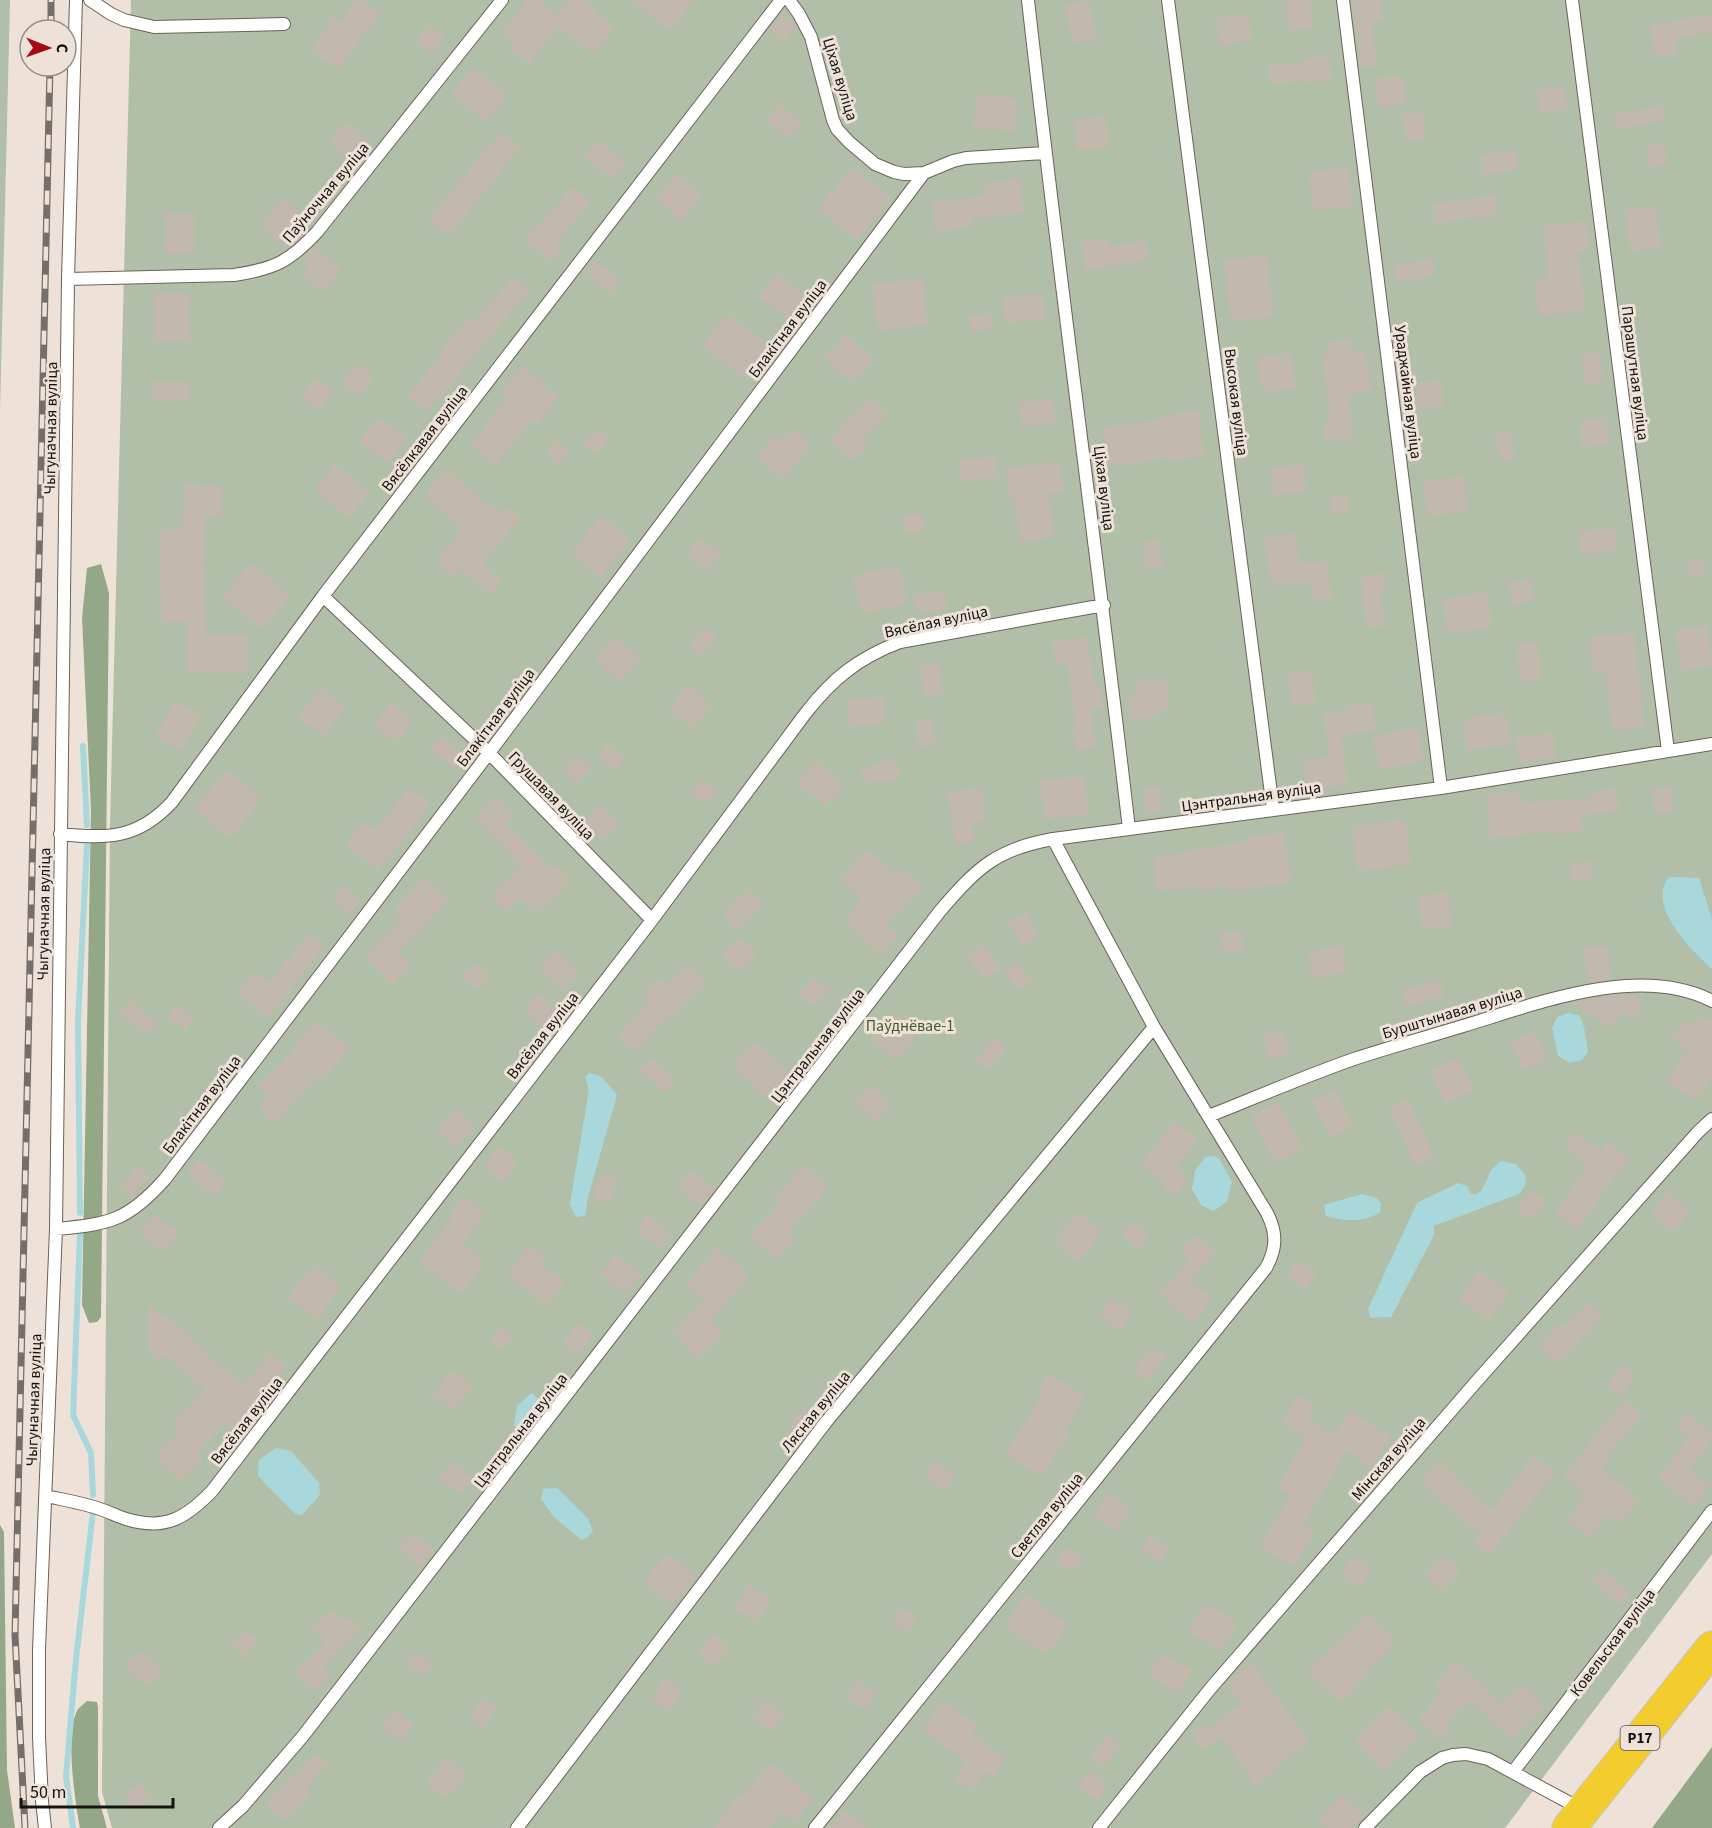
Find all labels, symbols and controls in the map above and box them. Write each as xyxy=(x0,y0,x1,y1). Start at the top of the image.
north arrow xyxy=(18,18,78,78)
street label: Ціхая вуліца xyxy=(817,35,863,123)
text: С xyxy=(51,43,73,53)
street label: Паўночная вуліца xyxy=(277,138,374,248)
street label: Блакітная вуліца xyxy=(743,275,832,383)
street label: Парашутная вуліца xyxy=(1616,305,1654,442)
street label: Ураджайная вуліца xyxy=(1389,324,1427,460)
street label: Высокая вуліца xyxy=(1219,347,1254,457)
street label: Чыгуначная вуліца xyxy=(39,361,63,495)
street label: Вясёлкавая вуліца xyxy=(376,381,473,496)
street label: Ціхая вуліца xyxy=(1088,444,1120,532)
street label: Вясёлая вуліца xyxy=(882,600,990,644)
street label: Блакітная вуліца xyxy=(451,664,540,772)
street label: Грушавая вуліца xyxy=(503,746,599,845)
street label: Цэнтральная вуліца xyxy=(1180,776,1322,818)
street label: Чыгуначная вуліца xyxy=(32,847,56,981)
street label: Бурштынавая вуліца xyxy=(1380,981,1525,1045)
street label: Цэнтральная вуліца xyxy=(766,983,870,1108)
street label: Вясёлая вуліца xyxy=(502,987,584,1084)
park label: Паўднёвае-1 xyxy=(866,1015,954,1037)
street label: Блакітная вуліца xyxy=(157,1051,246,1159)
street label: Чыгуначная вуліца xyxy=(21,1333,47,1467)
street label: Лясная вуліца xyxy=(776,1366,855,1457)
street label: Цэнтральная вуліца xyxy=(469,1368,573,1493)
street label: Вясёлая вуліца xyxy=(206,1372,288,1469)
street label: Мінская вуліца xyxy=(1346,1412,1431,1505)
street label: Светлая вуліца xyxy=(1005,1468,1088,1563)
street label: Ковельская вуліца xyxy=(1565,1584,1661,1701)
road number: Р17 xyxy=(1620,1726,1660,1750)
scale bar xyxy=(21,1771,172,1809)
text: 50 m xyxy=(30,1780,66,1805)

